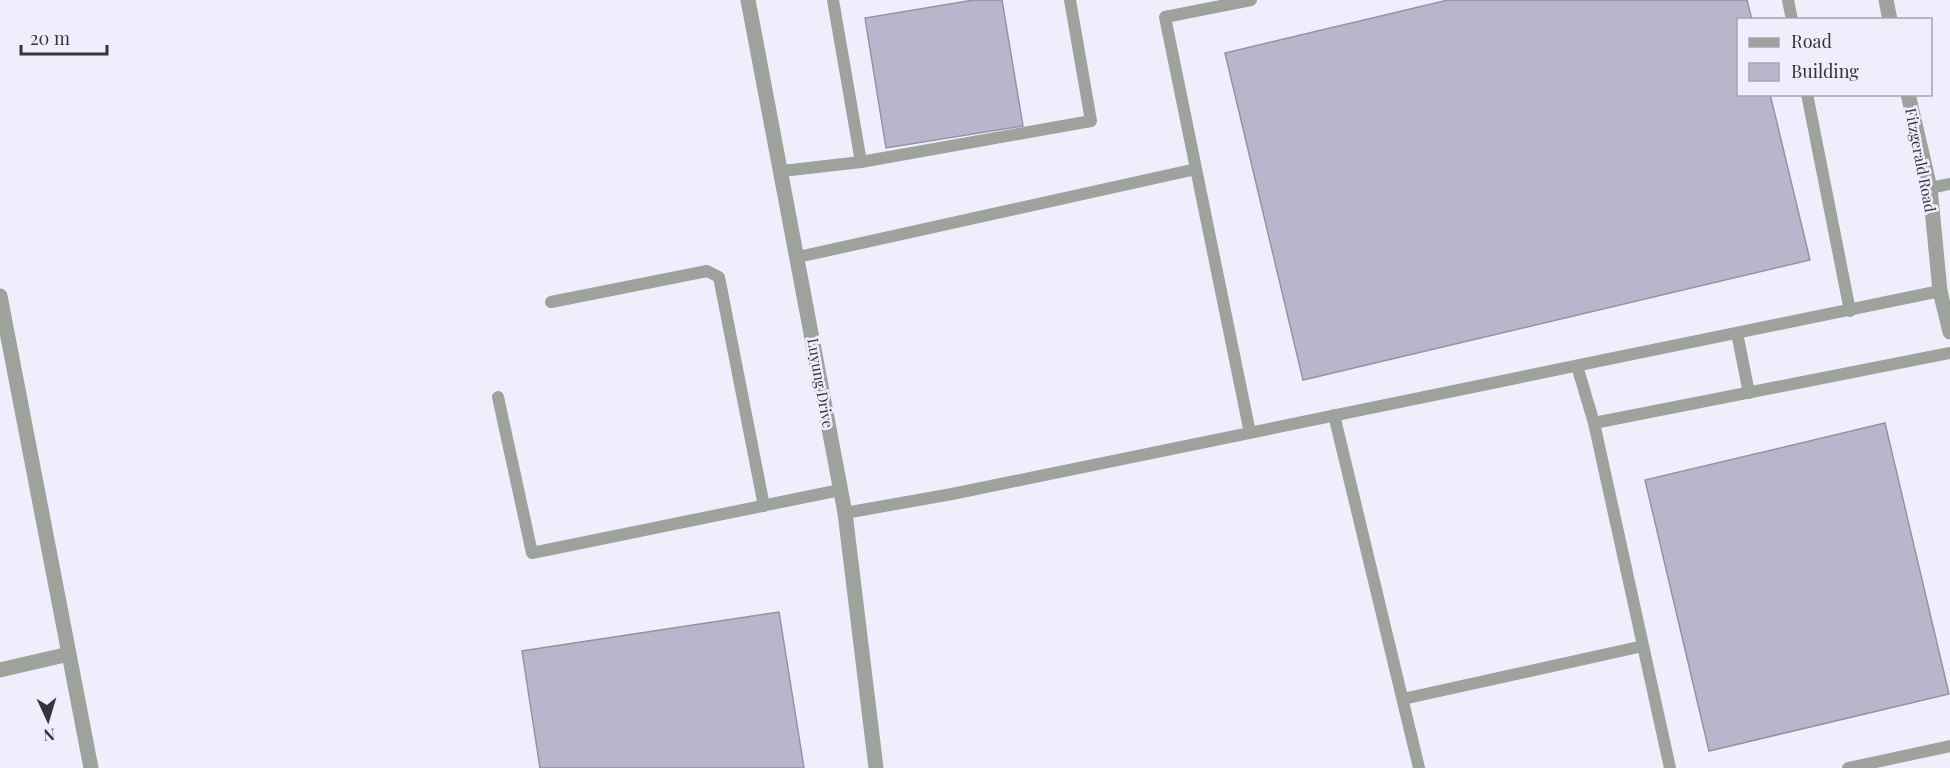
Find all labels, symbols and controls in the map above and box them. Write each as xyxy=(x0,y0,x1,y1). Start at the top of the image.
scale bar xyxy=(21,18,106,56)
legend xyxy=(1737,18,1932,96)
text: 20 m xyxy=(30,26,70,50)
text: Road xyxy=(1791,29,1832,53)
text: Building xyxy=(1791,59,1859,83)
street label: Fitzgerald Road xyxy=(1901,106,1941,214)
street label: Luyung Drive xyxy=(803,336,839,430)
north arrow xyxy=(18,690,78,750)
text: N xyxy=(42,725,56,746)

